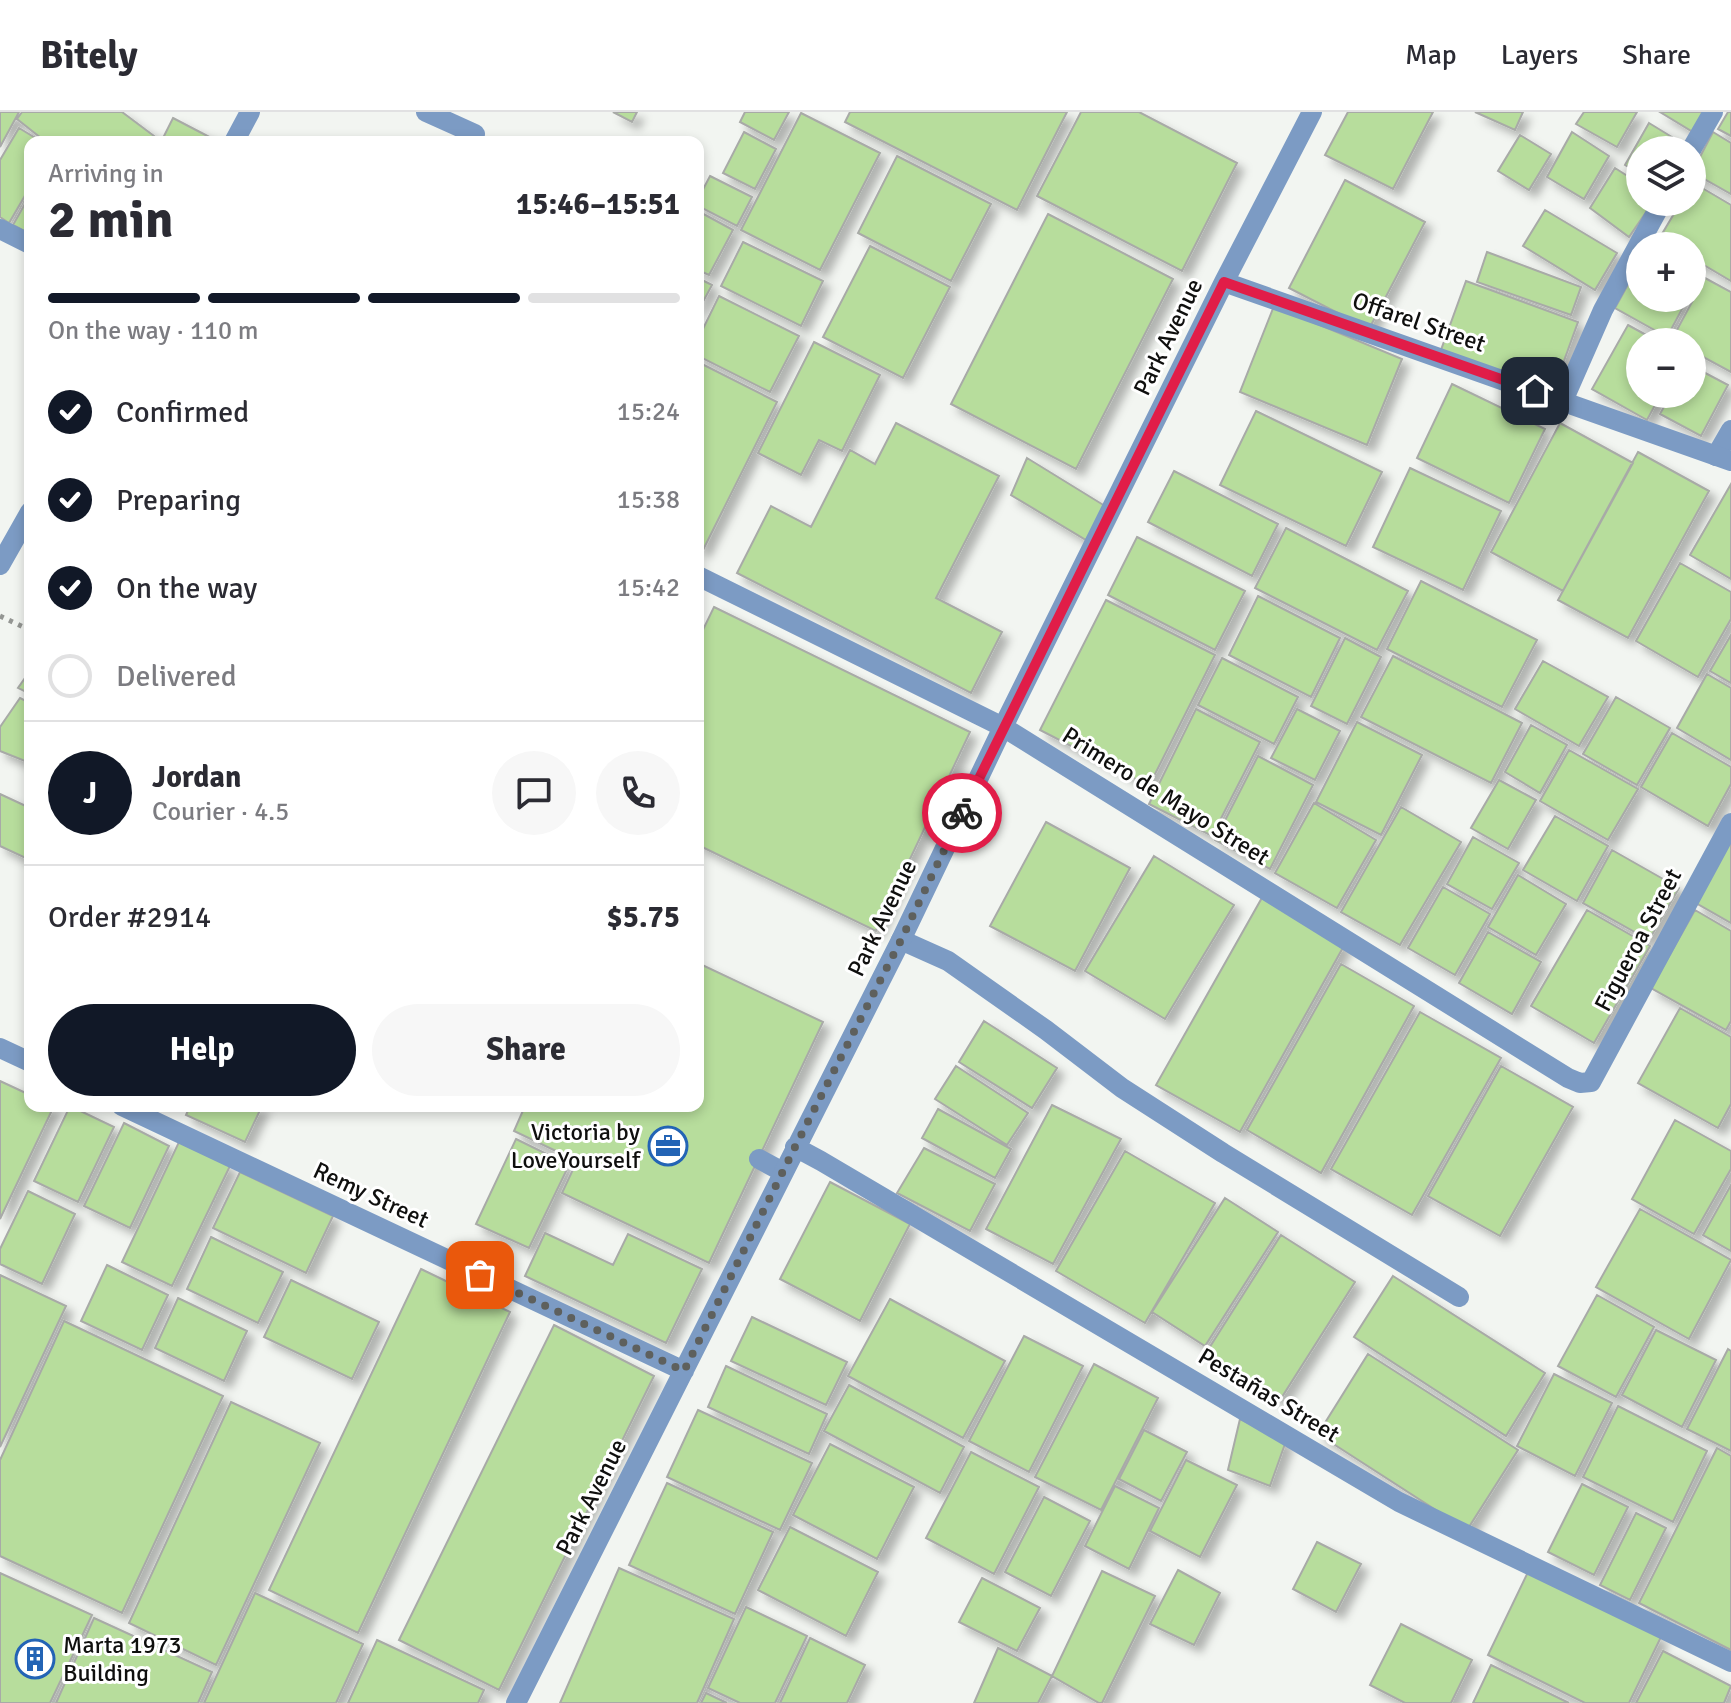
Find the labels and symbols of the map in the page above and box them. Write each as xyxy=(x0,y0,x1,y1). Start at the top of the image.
street label: Park Avenue xyxy=(1127,274,1209,400)
street label: Offarel Street xyxy=(1349,285,1489,359)
pin xyxy=(1501,357,1569,425)
street label: Primero de Mayo Street xyxy=(1057,720,1275,872)
courier xyxy=(922,773,1002,853)
street label: Park Avenue xyxy=(841,855,923,981)
street label: Figueroa Street xyxy=(1588,863,1688,1017)
place label: Victoria by LoveYourself xyxy=(511,1117,641,1175)
office icon: Victoria by LoveYourself xyxy=(647,1125,689,1167)
street label: Remy Street xyxy=(309,1155,433,1235)
pin xyxy=(446,1241,514,1309)
street label: Pestañas Street xyxy=(1193,1341,1345,1449)
street label: Park Avenue xyxy=(549,1434,633,1560)
place label: Marta 1973 Building xyxy=(63,1630,182,1688)
building icon: Marta 1973 Building xyxy=(14,1638,56,1680)

